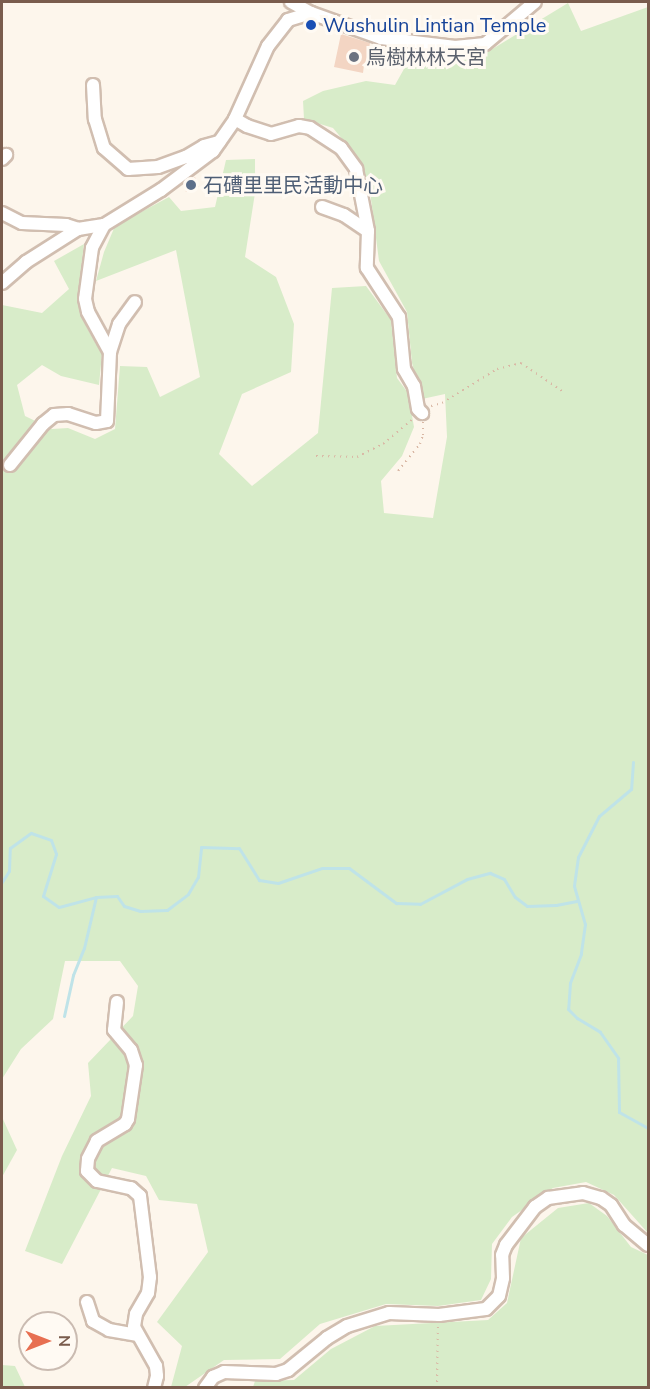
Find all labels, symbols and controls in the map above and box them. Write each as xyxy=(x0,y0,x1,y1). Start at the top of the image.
place label: Wushulin Lintian Temple xyxy=(323,13,546,37)
marker: Wushulin Lintian Temple xyxy=(304,18,318,32)
place label: 烏樹林林天宮 xyxy=(366,45,486,69)
marker: 烏樹林林天宮 xyxy=(347,50,361,64)
place label: 石𥕢里里民活動中心 xyxy=(203,173,383,197)
marker: 石𥕢里里民活動中心 xyxy=(184,178,198,192)
north arrow xyxy=(18,1311,78,1371)
text: N xyxy=(53,1335,75,1347)

